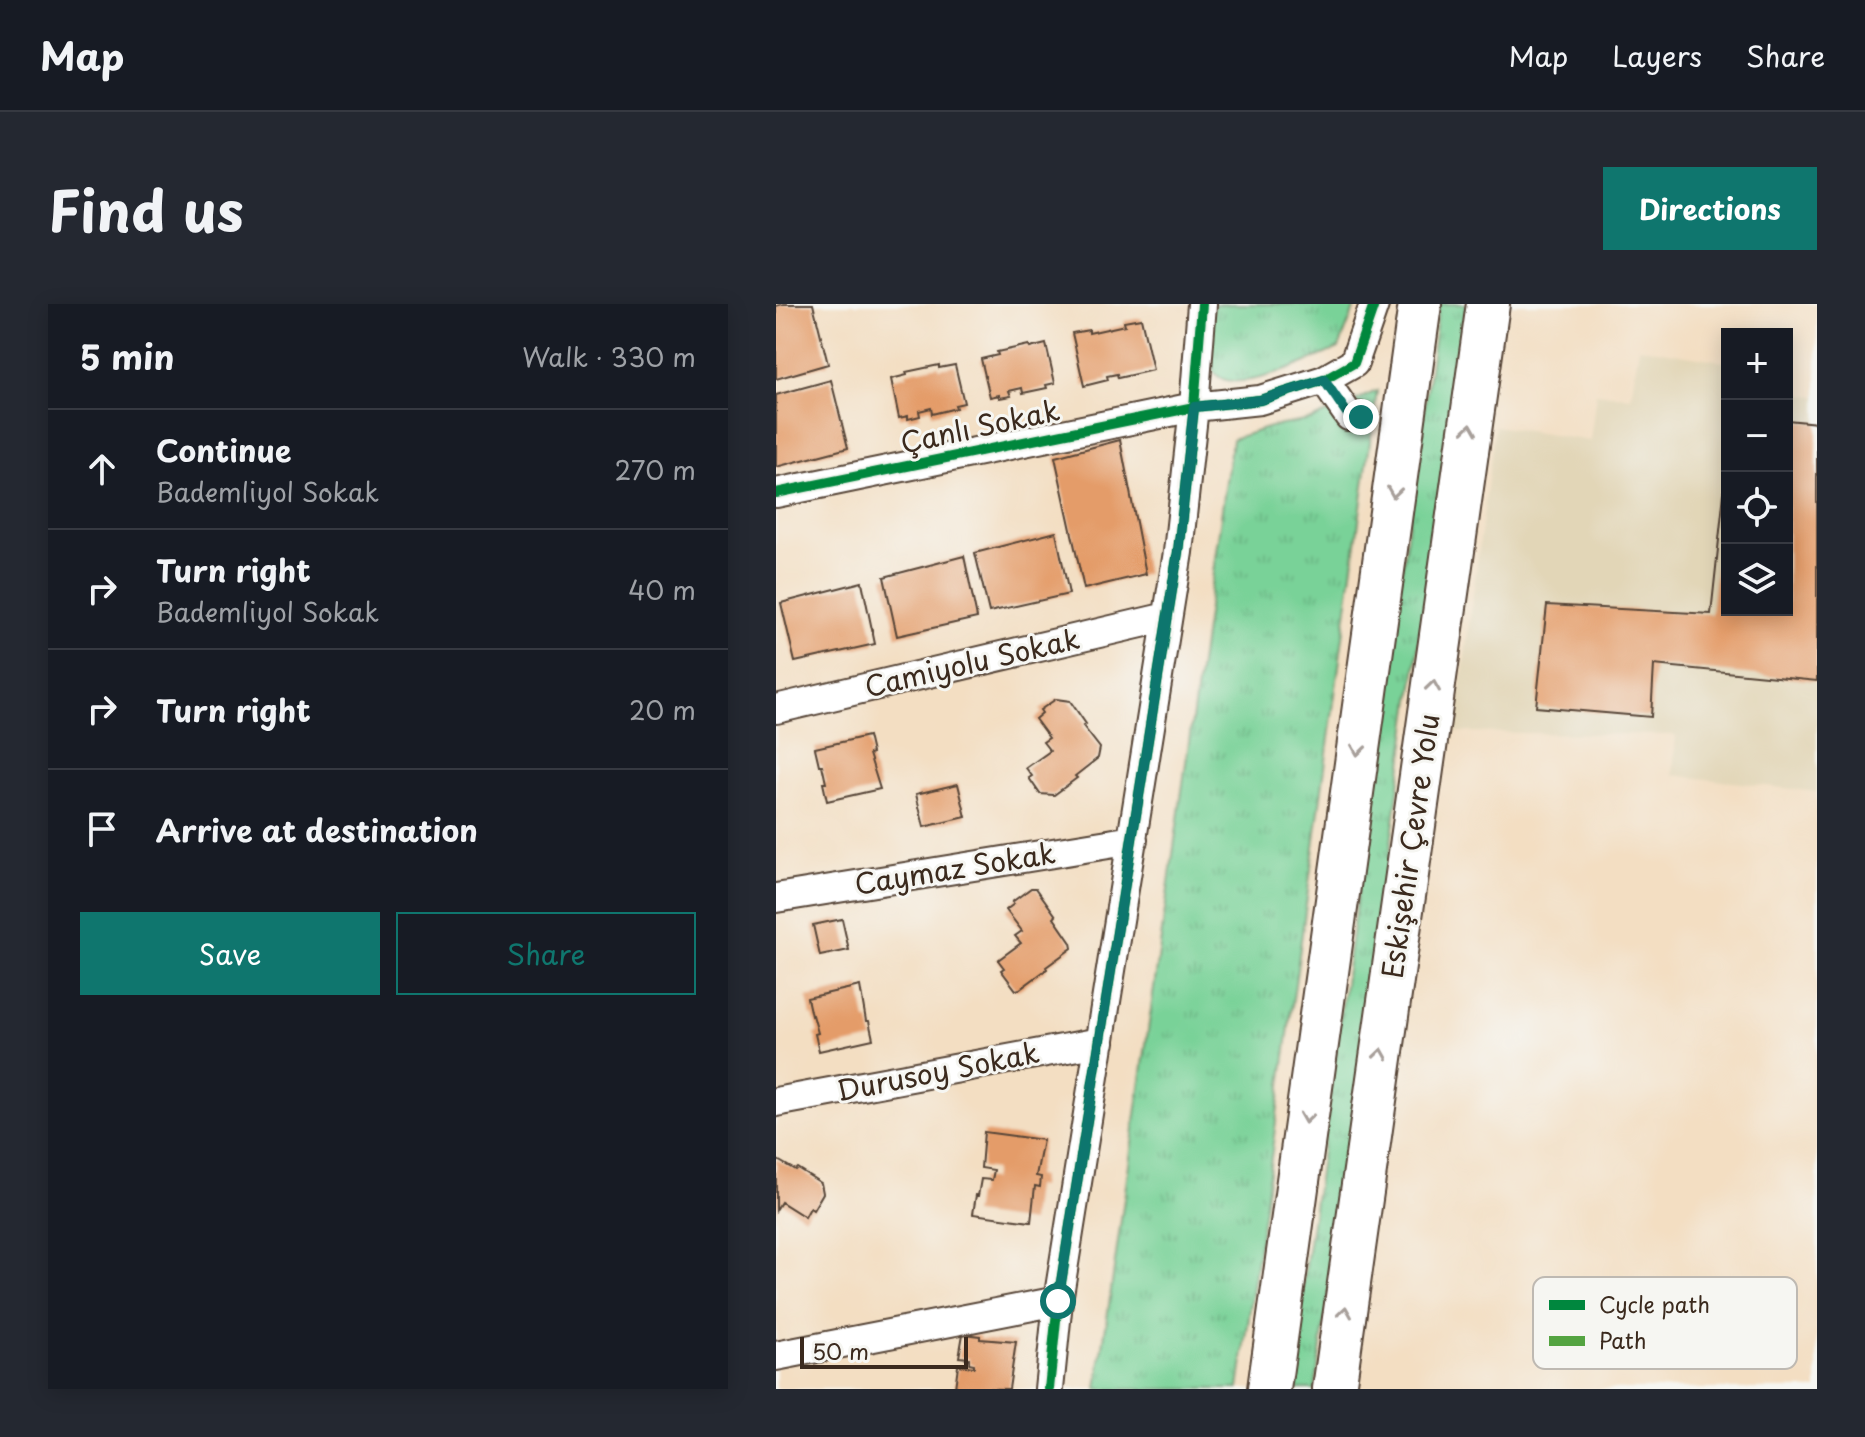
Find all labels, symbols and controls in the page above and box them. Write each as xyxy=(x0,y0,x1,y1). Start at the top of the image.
text: Map xyxy=(40,27,124,84)
text: Map xyxy=(1508,34,1568,77)
text: Layers xyxy=(1612,34,1702,77)
text: Share xyxy=(1746,34,1825,77)
text: Find us xyxy=(48,166,244,251)
button: Directions xyxy=(1603,167,1817,250)
map controls xyxy=(1721,328,1793,616)
button: + xyxy=(1721,328,1793,400)
text: 5 min xyxy=(80,330,174,382)
text: Walk · 330 m xyxy=(522,337,696,376)
street label: Çanlı Sokak xyxy=(896,388,1063,463)
route end xyxy=(1343,399,1379,435)
button: − xyxy=(1721,400,1793,472)
one-way arrow xyxy=(1461,422,1478,435)
text: Continue xyxy=(156,427,291,472)
icon: ahead xyxy=(80,447,124,491)
text: 270 m xyxy=(615,450,696,489)
text: Bademliyol Sokak xyxy=(156,472,379,511)
button: locate xyxy=(1721,472,1793,544)
one-way arrow xyxy=(1385,486,1402,499)
button: layers xyxy=(1721,544,1793,616)
text: Turn right xyxy=(156,547,311,592)
icon: right xyxy=(80,567,124,611)
text: 40 m xyxy=(628,570,696,609)
text: Bademliyol Sokak xyxy=(156,592,379,631)
street label: Camiyolu Sokak xyxy=(860,616,1083,707)
one-way arrow xyxy=(1424,679,1441,693)
icon: right xyxy=(80,687,124,731)
text: Turn right xyxy=(156,687,311,732)
text: 20 m xyxy=(629,690,696,729)
street label: Eskişehir Çevre Yolu xyxy=(1370,711,1449,981)
one-way arrow xyxy=(1350,743,1367,757)
icon: arrive xyxy=(80,807,124,851)
text: Arrive at destination xyxy=(156,807,478,852)
street label: Caymaz Sokak xyxy=(851,830,1058,905)
button: Save xyxy=(80,912,380,995)
button: Share xyxy=(396,912,696,995)
street label: Durusoy Sokak xyxy=(833,1030,1043,1111)
one-way arrow xyxy=(1372,1047,1389,1061)
one-way arrow xyxy=(1298,1111,1315,1125)
legend xyxy=(1533,1277,1797,1369)
route start xyxy=(1040,1283,1076,1319)
text: Cycle path xyxy=(1599,1287,1710,1320)
one-way arrow xyxy=(1336,1305,1353,1319)
text: Path xyxy=(1599,1323,1647,1356)
scale bar xyxy=(800,1333,968,1369)
text: 50 m xyxy=(812,1334,869,1367)

